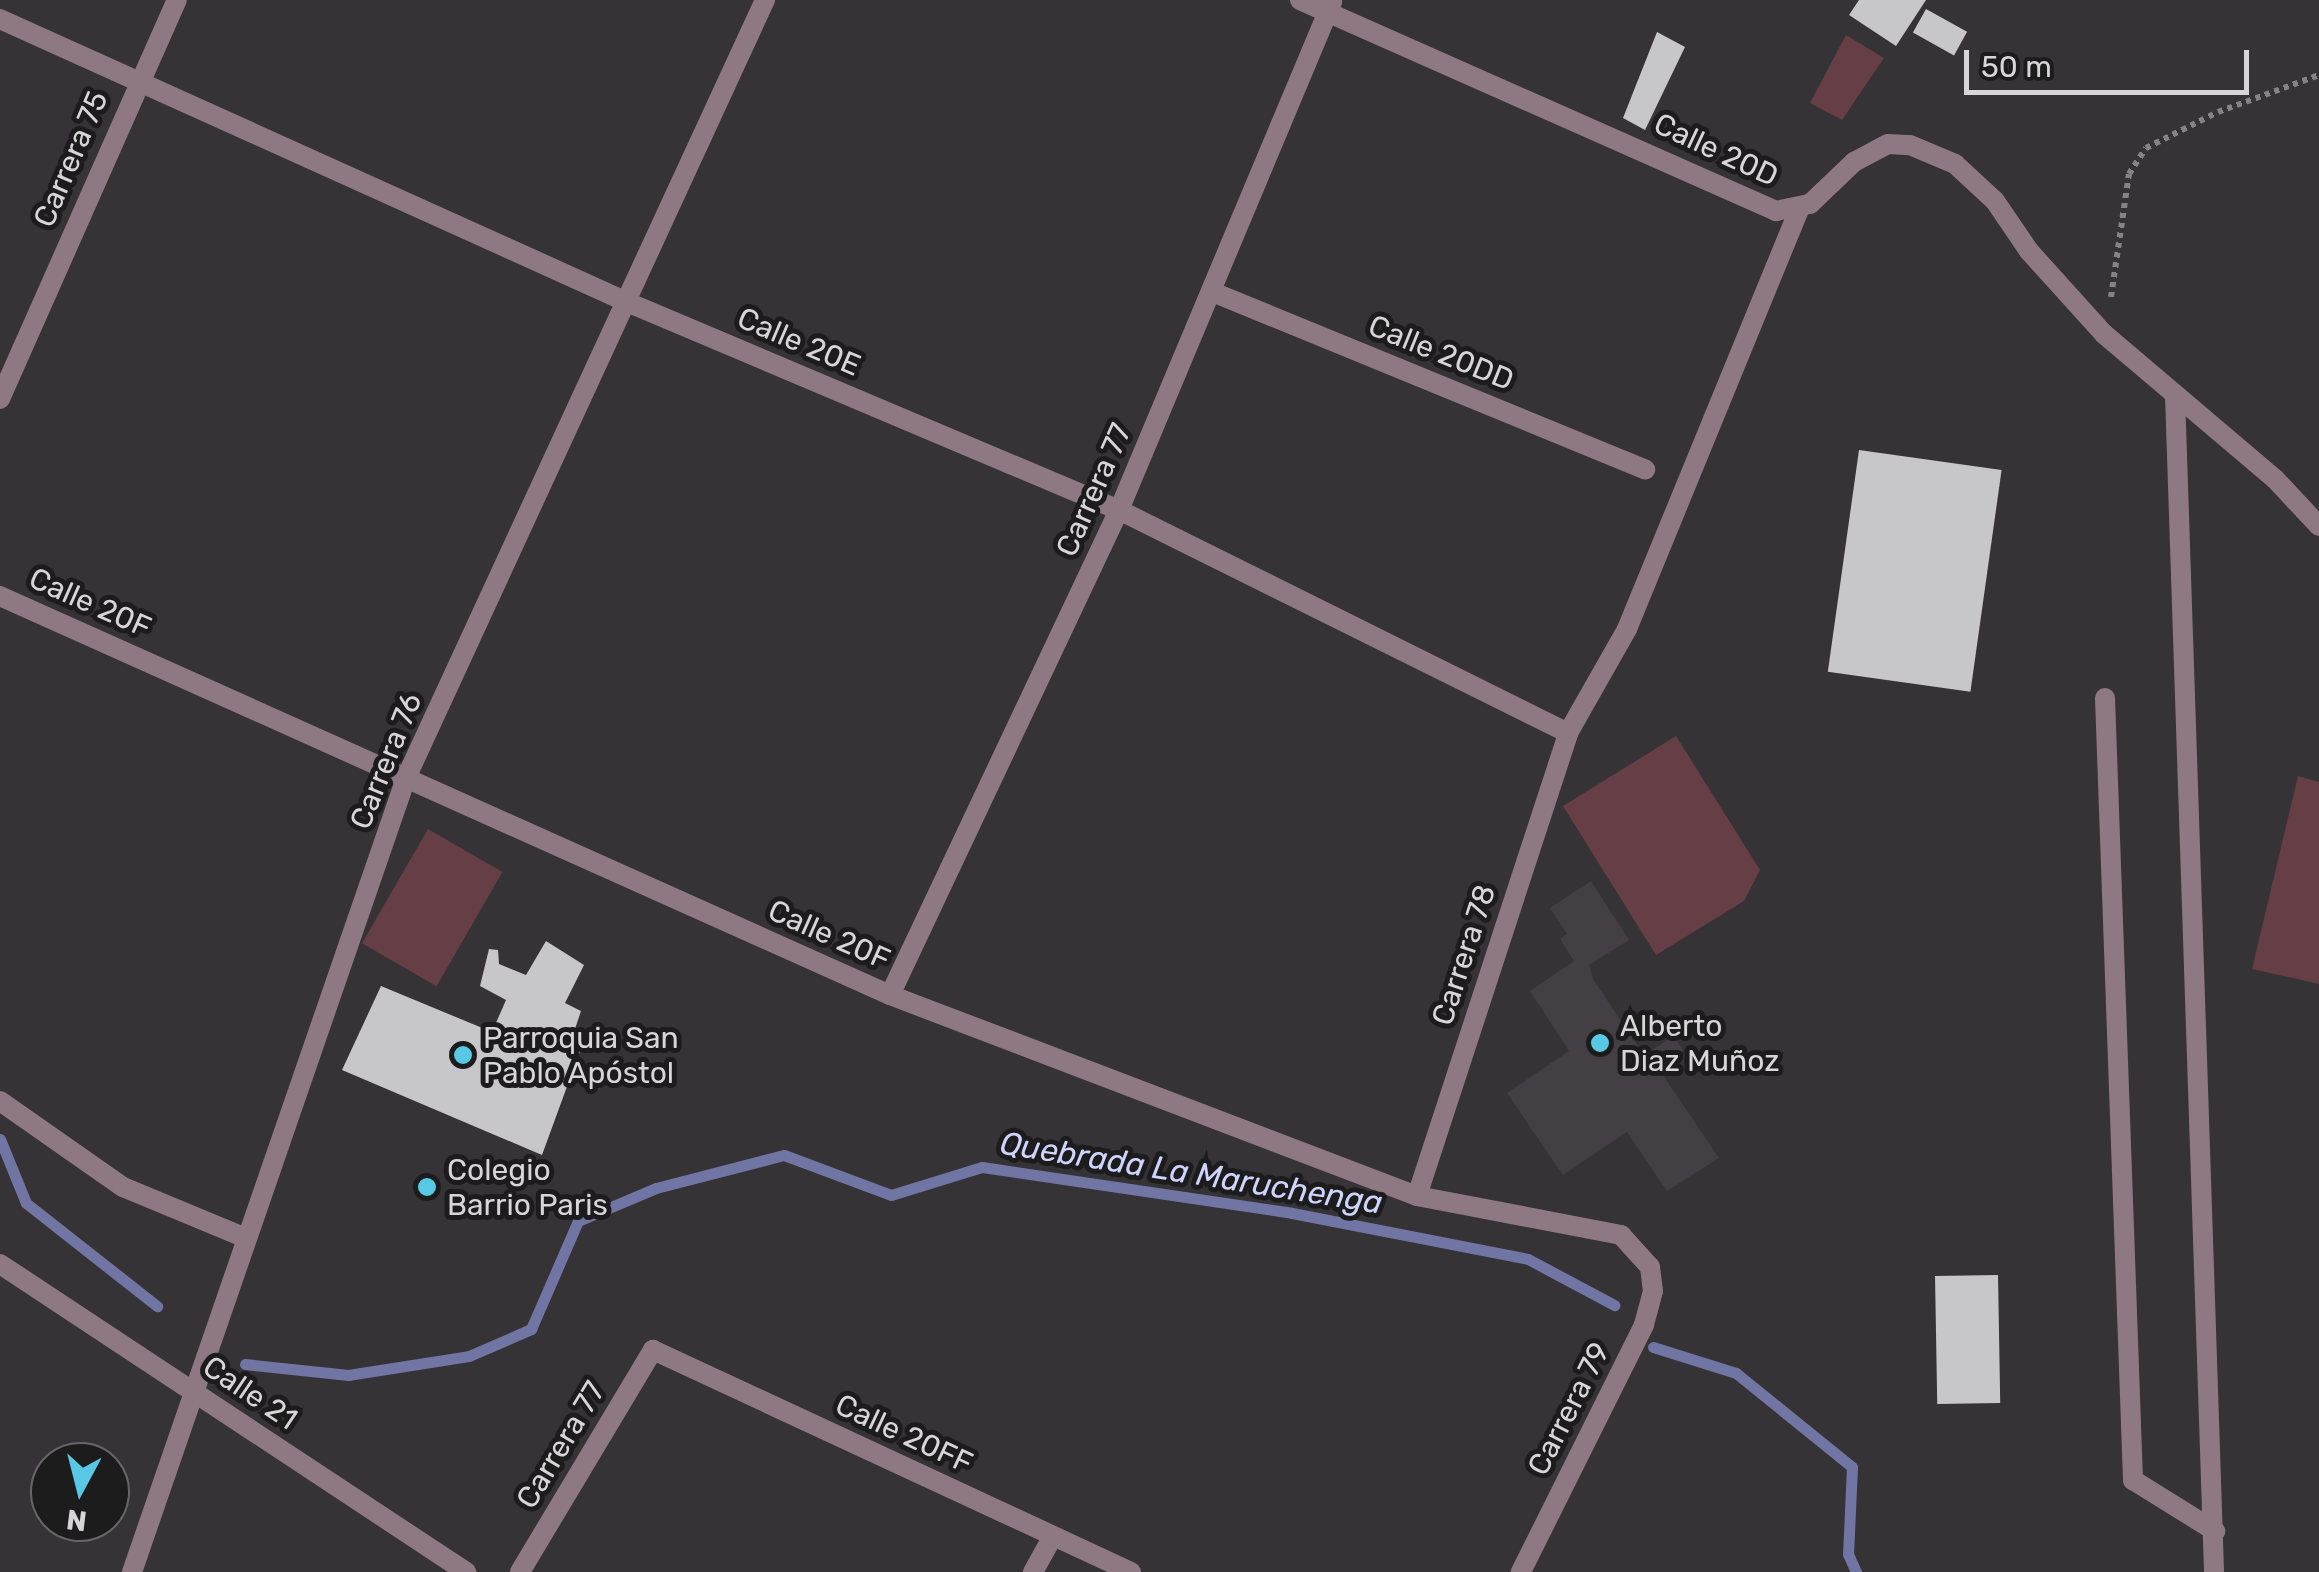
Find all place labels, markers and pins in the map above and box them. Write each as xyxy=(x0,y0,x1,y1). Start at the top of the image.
place label: Alberto Diaz Muñoz xyxy=(1620,1008,1779,1078)
place label: Parroquia San Pablo Apóstol xyxy=(483,1020,679,1090)
marker: Alberto Diaz Muñoz xyxy=(1589,1032,1611,1054)
marker: Parroquia San Pablo Apóstol xyxy=(452,1044,474,1066)
place label: Colegio Barrio Paris xyxy=(447,1152,608,1222)
marker: Colegio Barrio Paris xyxy=(416,1176,438,1198)

